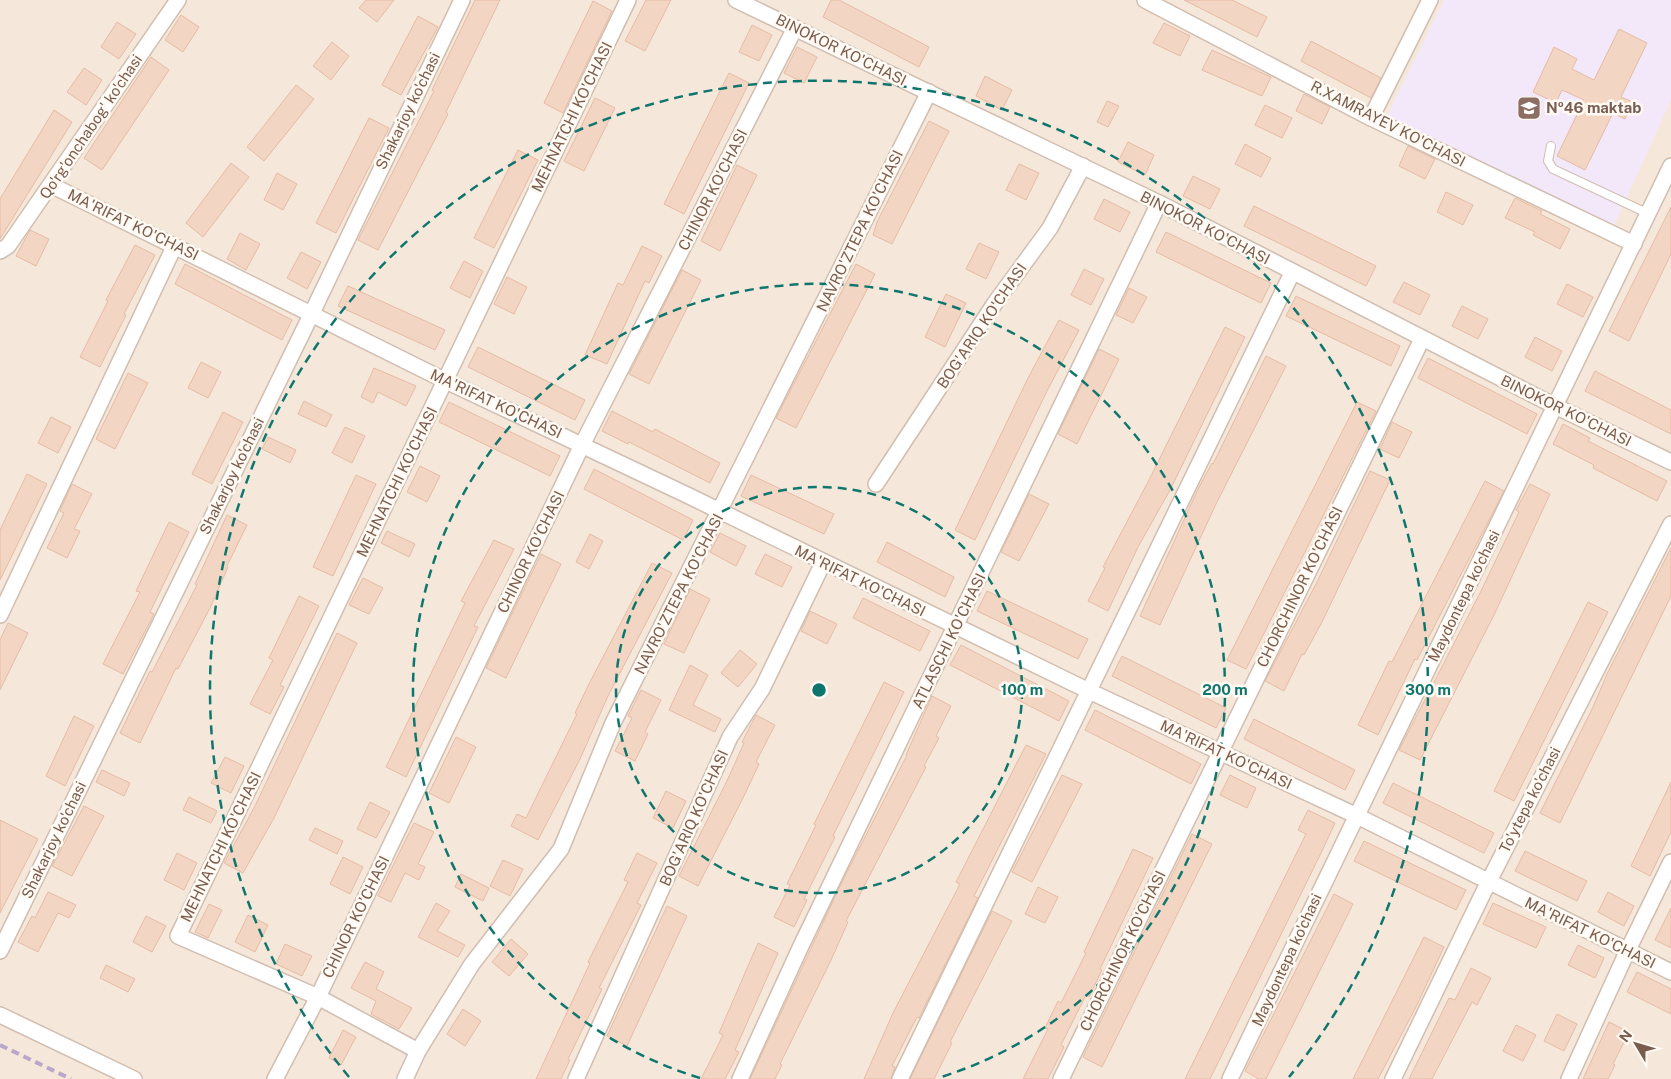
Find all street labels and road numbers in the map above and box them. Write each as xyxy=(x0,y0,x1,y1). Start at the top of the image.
street label: BINOKOR KO'CHASI xyxy=(773,11,909,89)
street label: MEHNATCHI KO'CHASI xyxy=(528,39,615,195)
street label: Shakarjoy ko'chasi xyxy=(372,50,443,172)
street label: Qo'rg'onchabog' ko'chasi xyxy=(36,51,145,202)
street label: R.XAMRAYEV KO'CHASI xyxy=(1308,77,1468,170)
street label: CHINOR KO'CHASI xyxy=(675,126,750,253)
street label: NAVRO'ZTEPA KO'CHASI xyxy=(813,147,906,314)
street label: MA'RIFAT KO'CHASI xyxy=(65,185,201,264)
street label: BINOKOR KO'CHASI xyxy=(1138,187,1273,268)
street label: BOG'ARIQ KO'CHASI xyxy=(933,260,1030,391)
street label: MA'RIFAT KO'CHASI xyxy=(428,366,565,442)
street label: BINOKOR KO'CHASI xyxy=(1498,372,1634,450)
street label: MEHNATCHI KO'CHASI xyxy=(353,404,440,560)
street label: Shakarjoy ko'chasi xyxy=(196,415,267,537)
street label: CHINOR KO'CHASI xyxy=(494,488,567,616)
street label: CHORCHINOR KO'CHASI xyxy=(1253,504,1346,670)
street label: NAVRO'ZTEPA KO'CHASI xyxy=(631,511,726,677)
street label: Maydontepa ko'chasi xyxy=(1424,527,1503,664)
street label: MA'RIFAT KO'CHASI xyxy=(792,541,928,620)
street label: ATLASCHI KO'CHASI xyxy=(908,570,989,711)
street label: MA'RIFAT KO'CHASI xyxy=(1158,717,1295,793)
street label: To'ytepa ko'chasi xyxy=(1496,744,1564,856)
street label: BOG'ARIQ KO'CHASI xyxy=(656,747,731,888)
street label: MEHNATCHI KO'CHASI xyxy=(177,769,264,925)
street label: Shakarjoy ko'chasi xyxy=(18,779,89,901)
street label: CHINOR KO'CHASI xyxy=(319,853,392,981)
street label: CHORCHINOR KO'CHASI xyxy=(1076,868,1169,1034)
street label: Maydontepa ko'chasi xyxy=(1248,891,1325,1029)
street label: MA'RIFAT KO'CHASI xyxy=(1522,893,1658,972)

